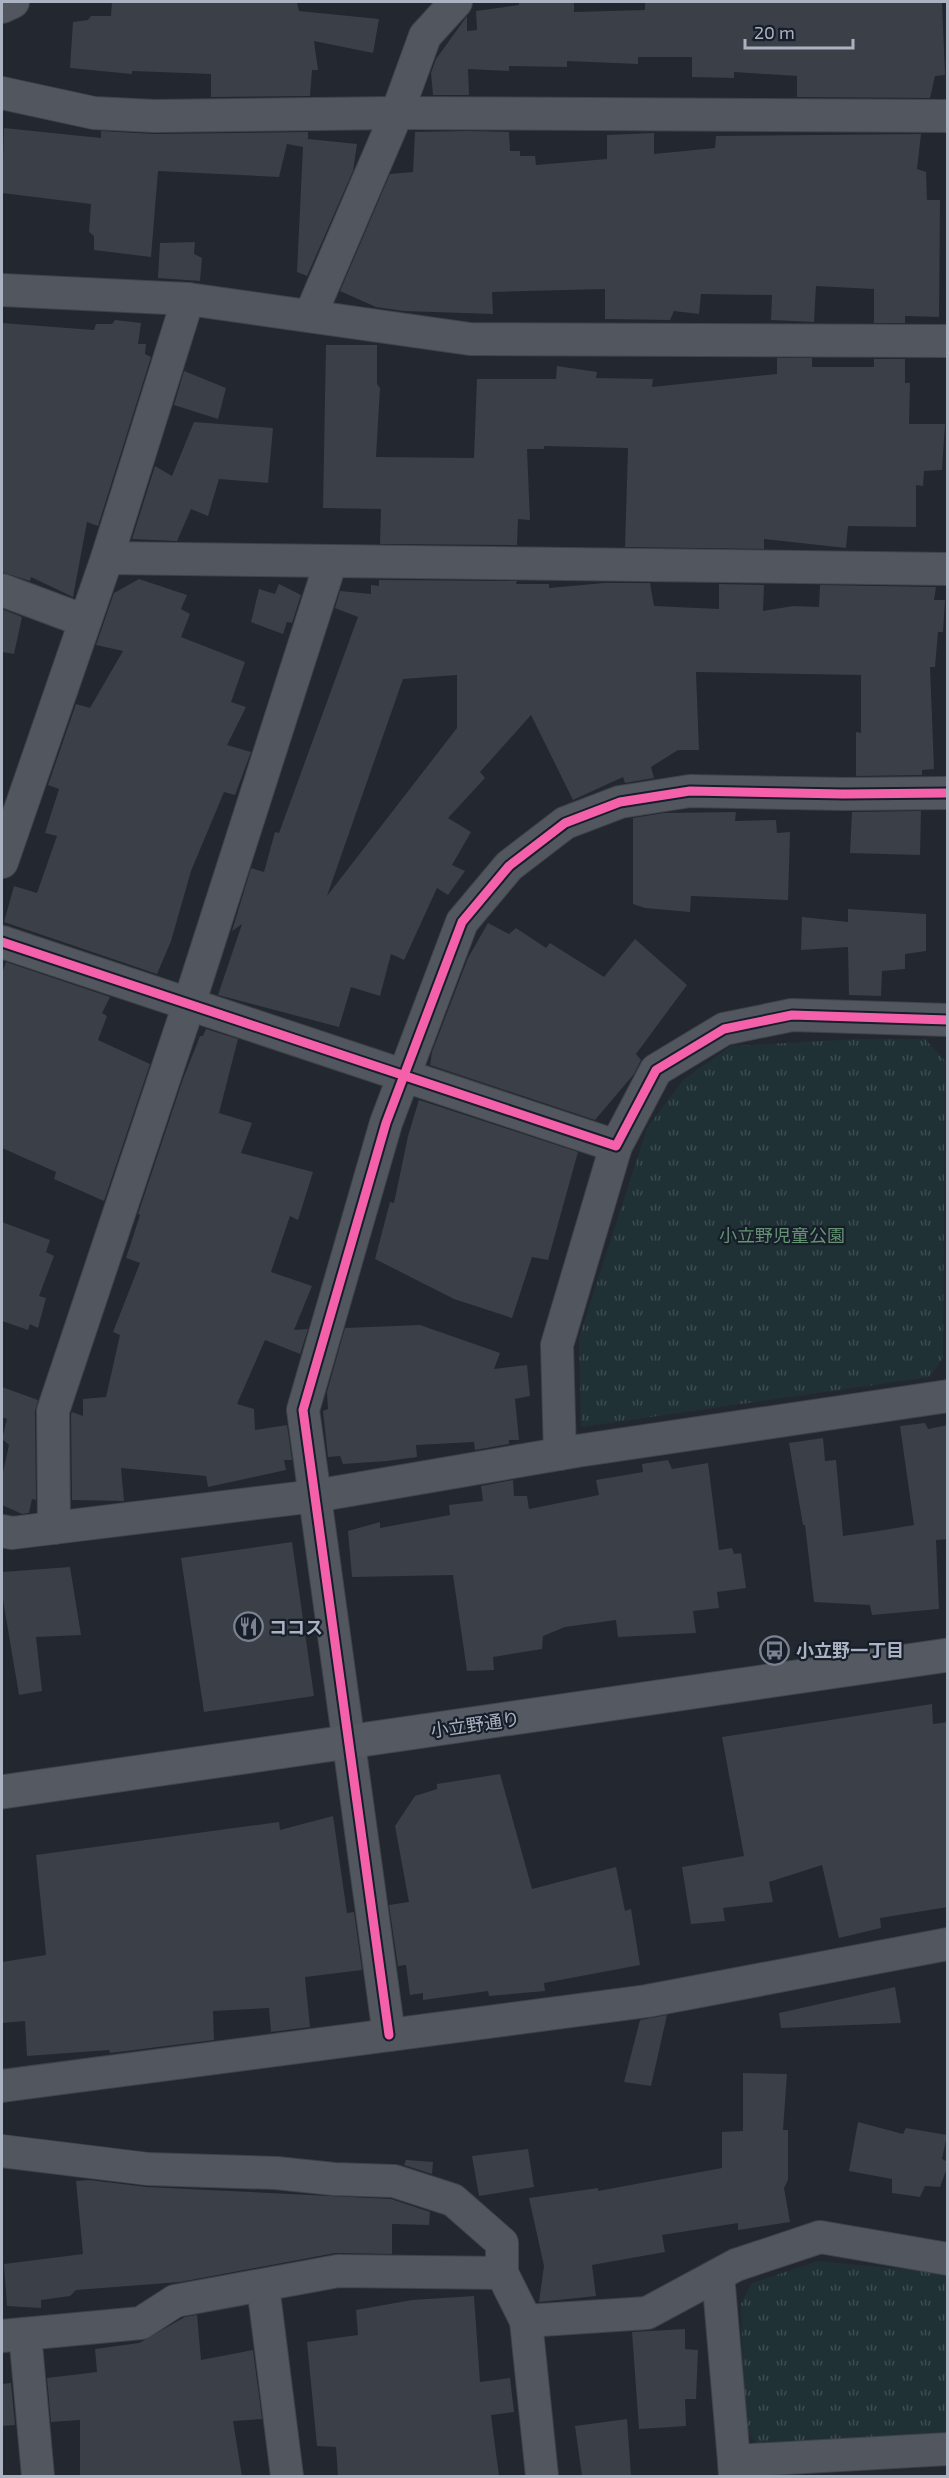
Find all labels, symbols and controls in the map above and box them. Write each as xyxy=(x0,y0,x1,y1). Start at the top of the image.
scale bar xyxy=(745,12,853,50)
text: 20 m xyxy=(754,21,795,43)
park label: 小立野児童公園 xyxy=(719,1224,845,1246)
restaurant icon: ココス xyxy=(232,1611,264,1643)
place label: ココス xyxy=(269,1616,323,1638)
bus stop icon: 小立野一丁目 xyxy=(759,1634,791,1666)
place label: 小立野一丁目 xyxy=(796,1639,904,1661)
street label: 小立野通り xyxy=(429,1707,521,1741)

